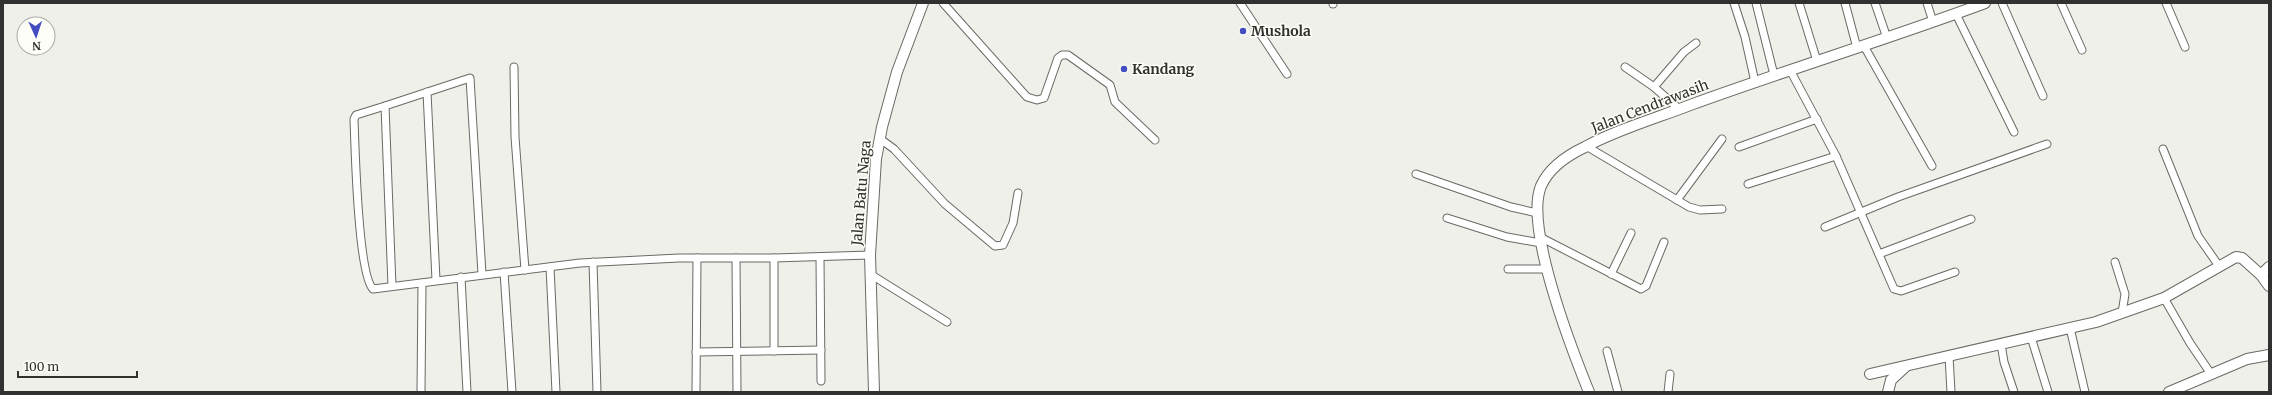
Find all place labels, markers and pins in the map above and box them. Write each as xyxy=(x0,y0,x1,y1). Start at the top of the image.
place label: Mushola xyxy=(1251,22,1311,40)
marker: Mushola xyxy=(1238,26,1248,36)
place label: Kandang xyxy=(1132,60,1195,78)
marker: Kandang xyxy=(1119,64,1129,74)

